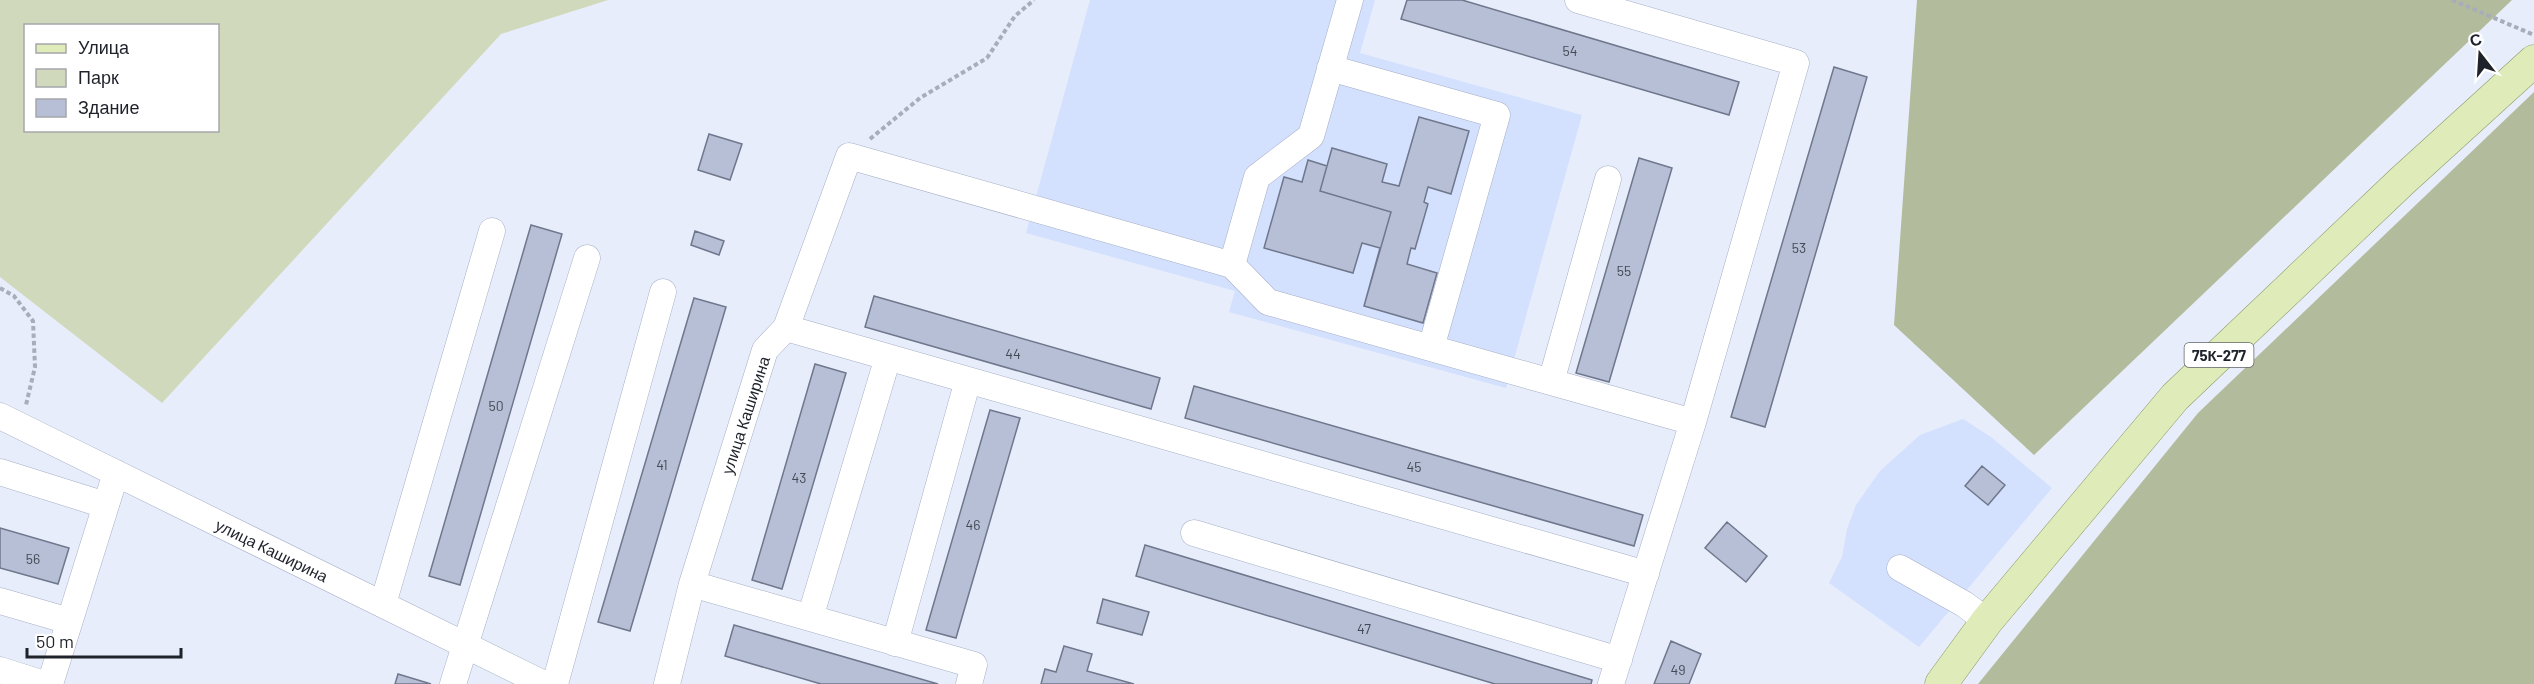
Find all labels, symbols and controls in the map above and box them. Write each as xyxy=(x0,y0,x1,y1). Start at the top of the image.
legend xyxy=(24,24,219,132)
north arrow xyxy=(2450,24,2510,84)
text: С xyxy=(2467,28,2484,50)
text: Улица xyxy=(78,36,130,58)
house number: 54 xyxy=(1563,42,1577,59)
text: Парк xyxy=(78,66,119,88)
text: Здание xyxy=(78,96,139,118)
house number: 53 xyxy=(1792,239,1806,256)
house number: 55 xyxy=(1617,262,1631,279)
road number: 75К-277 xyxy=(2184,343,2254,367)
house number: 44 xyxy=(1005,345,1021,362)
street label: улица Каширина xyxy=(717,354,773,476)
house number: 50 xyxy=(488,397,504,414)
house number: 41 xyxy=(656,456,668,473)
house number: 45 xyxy=(1407,458,1421,475)
house number: 43 xyxy=(792,469,806,486)
street label: улица Каширина xyxy=(213,515,331,585)
house number: 46 xyxy=(966,516,980,533)
house number: 56 xyxy=(26,550,40,567)
house number: 47 xyxy=(1357,620,1371,637)
scale bar xyxy=(27,621,182,659)
text: 50 m xyxy=(36,630,74,652)
house number: 49 xyxy=(1670,661,1686,678)

